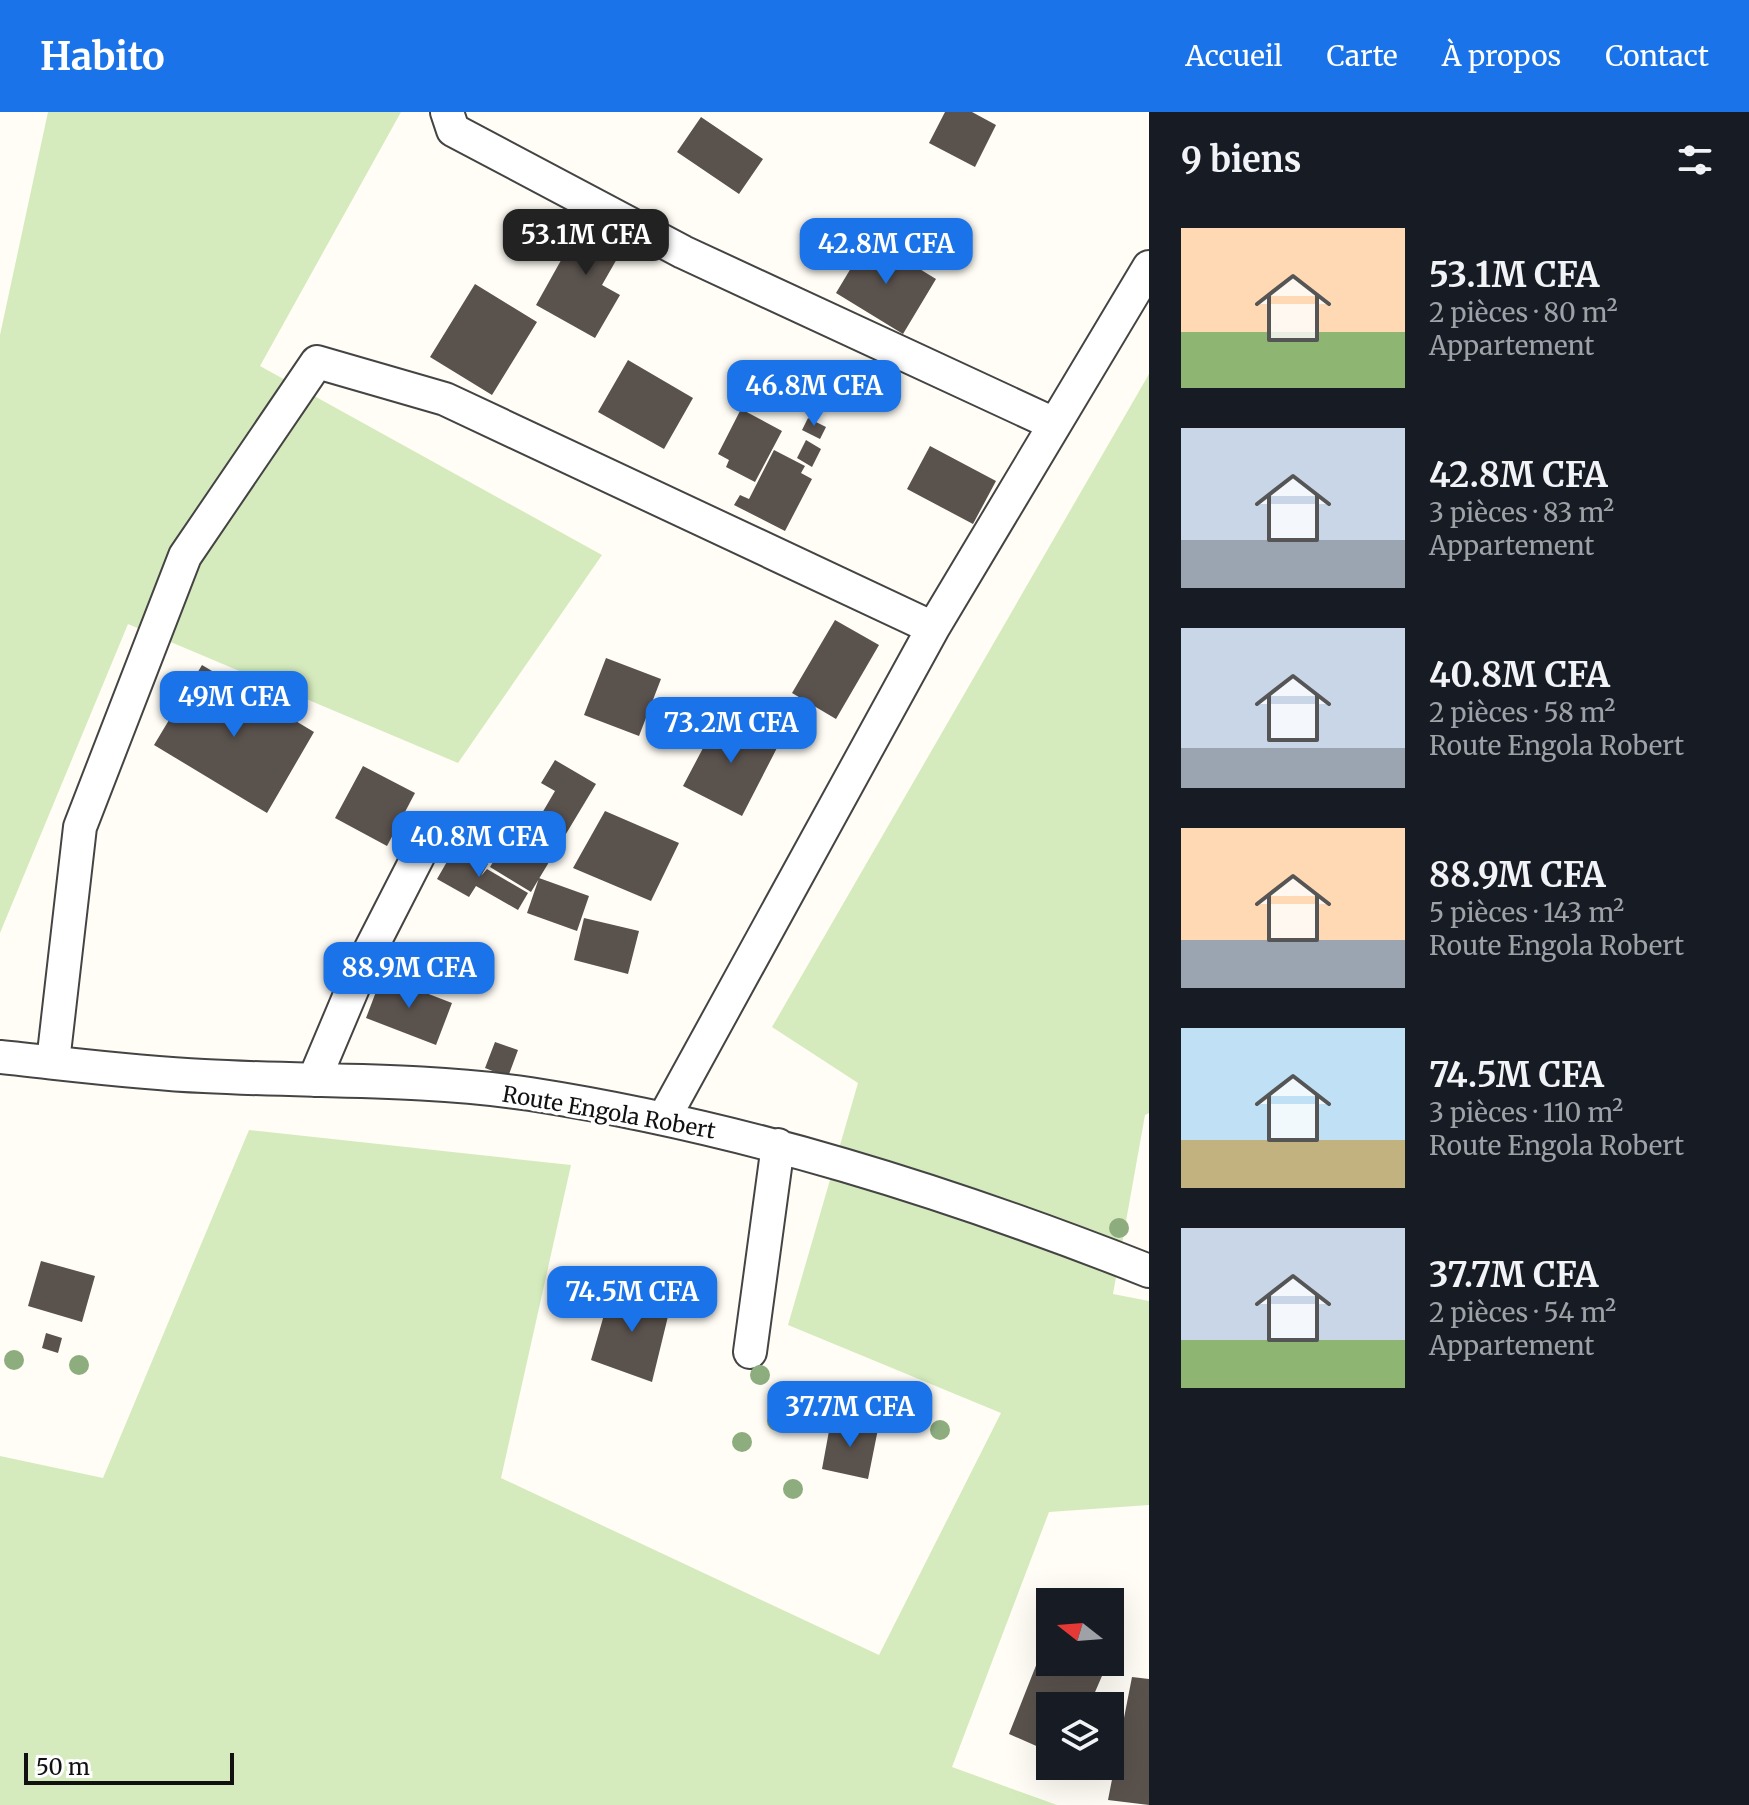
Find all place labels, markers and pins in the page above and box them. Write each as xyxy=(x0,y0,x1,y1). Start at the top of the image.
pin: 53.1M CFA xyxy=(494,209,678,277)
pin: 42.8M CFA xyxy=(794,218,978,286)
pin: 46.8M CFA xyxy=(722,360,906,428)
pin: 49M CFA xyxy=(160,671,308,739)
pin: 73.2M CFA xyxy=(639,697,823,765)
pin: 40.8M CFA xyxy=(387,811,571,879)
pin: 88.9M CFA xyxy=(317,942,501,1010)
pin: 74.5M CFA xyxy=(540,1266,724,1334)
pin: 37.7M CFA xyxy=(758,1381,942,1449)

